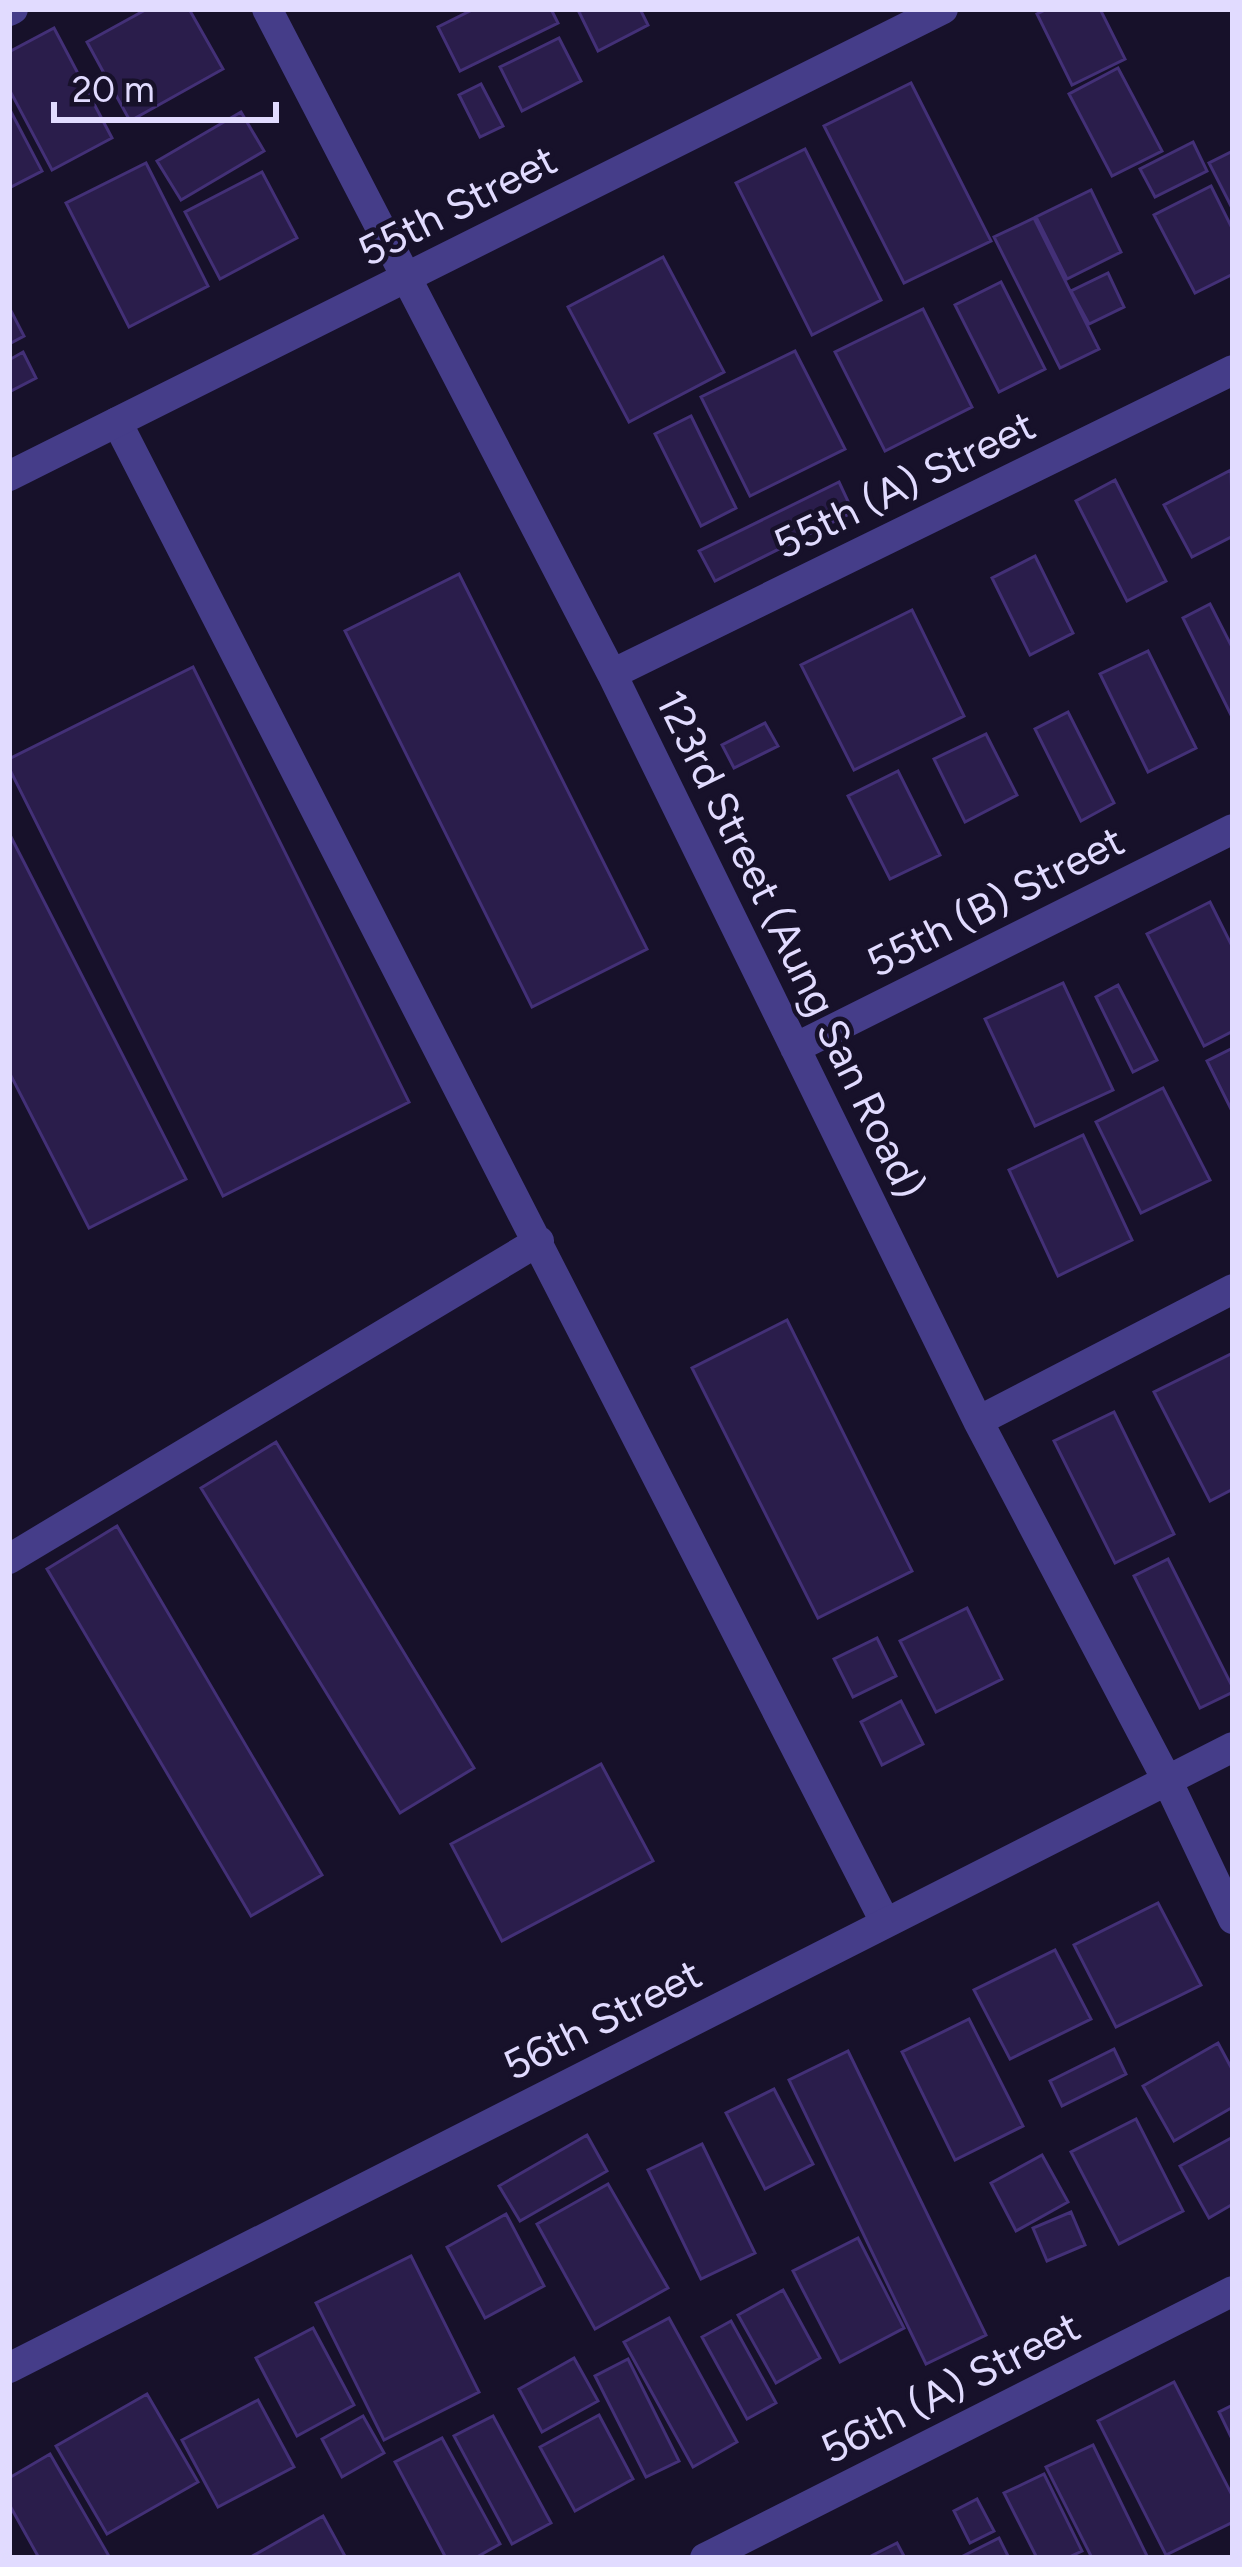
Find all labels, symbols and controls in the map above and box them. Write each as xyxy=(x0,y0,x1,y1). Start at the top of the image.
scale bar xyxy=(54,48,276,122)
text: 20 m xyxy=(72,68,155,111)
street label: 55th Street xyxy=(350,134,565,277)
street label: 55th (A) Street xyxy=(765,399,1043,570)
street label: 123rd Street (Aung San Road) xyxy=(645,682,936,1206)
street label: 55th (B) Street xyxy=(858,815,1132,988)
street label: 56th Street xyxy=(495,1948,710,2091)
street label: 56th (A) Street xyxy=(812,2300,1088,2475)

